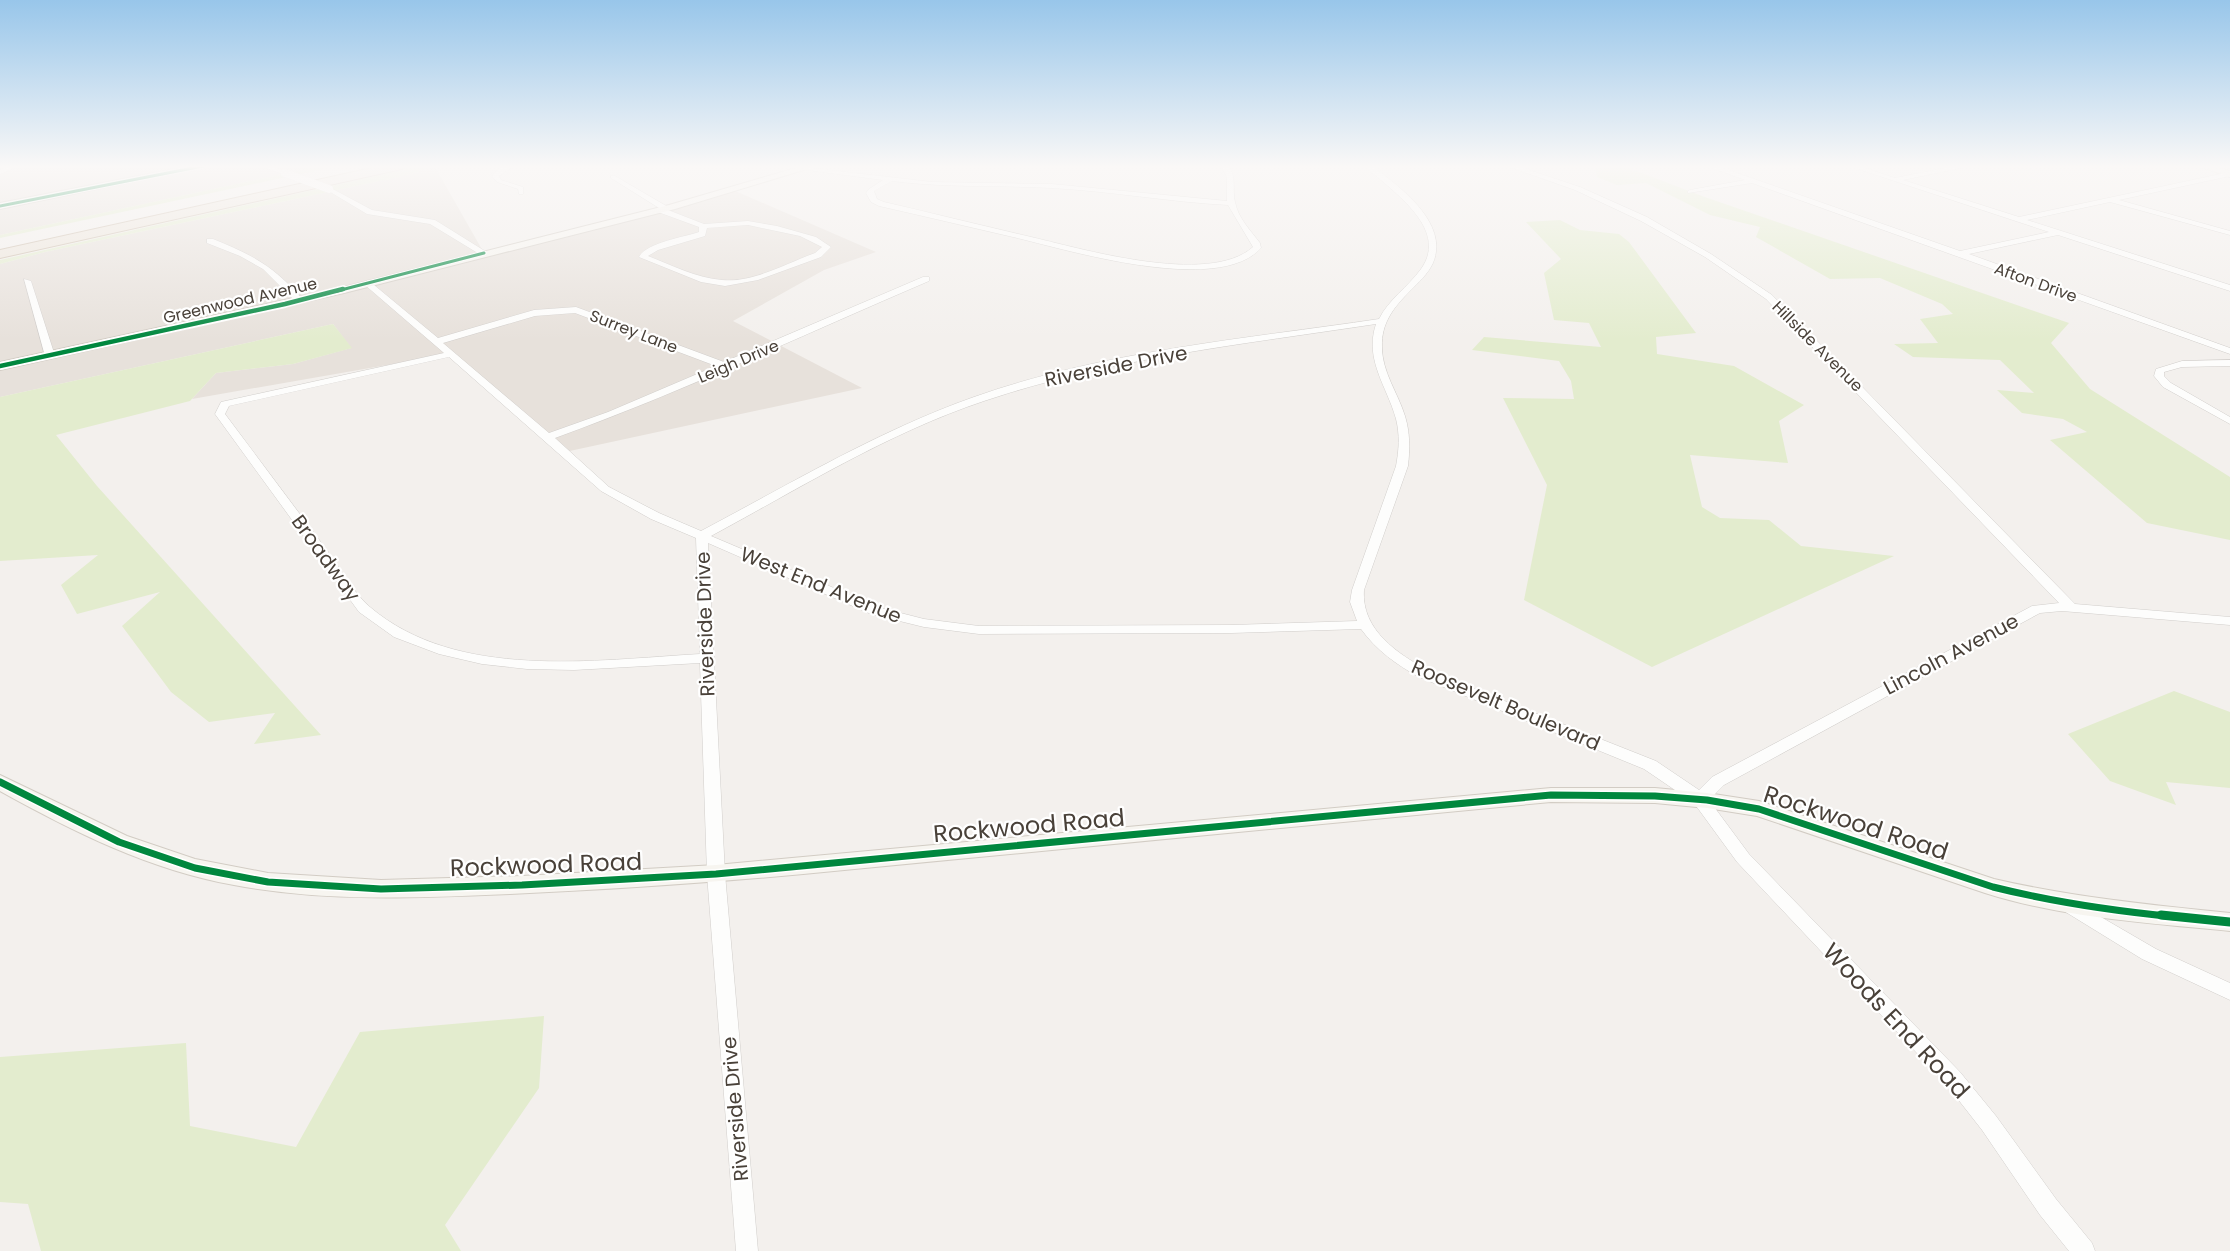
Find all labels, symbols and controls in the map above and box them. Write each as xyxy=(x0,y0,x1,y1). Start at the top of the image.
street label: Afton Drive xyxy=(1991,257,2081,308)
street label: Greenwood Avenue xyxy=(161,272,319,329)
street label: Hillside Avenue xyxy=(1767,296,1868,397)
street label: Surrey Lane xyxy=(586,304,681,359)
street label: Leigh Drive xyxy=(694,334,782,389)
street label: Riverside Drive xyxy=(1042,338,1190,394)
street label: Broadway xyxy=(285,509,367,607)
street label: West End Avenue xyxy=(736,540,906,630)
street label: Riverside Drive xyxy=(688,551,722,697)
street label: Lincoln Avenue xyxy=(1878,607,2024,701)
street label: Roosevelt Boulevard xyxy=(1407,653,1605,757)
street label: Rockwood Road xyxy=(1760,777,1953,868)
street label: Rockwood Road xyxy=(932,801,1126,850)
street label: Rockwood Road xyxy=(449,845,643,884)
street label: Woods End Road xyxy=(1815,936,1977,1106)
street label: Riverside Drive xyxy=(715,1036,755,1182)

